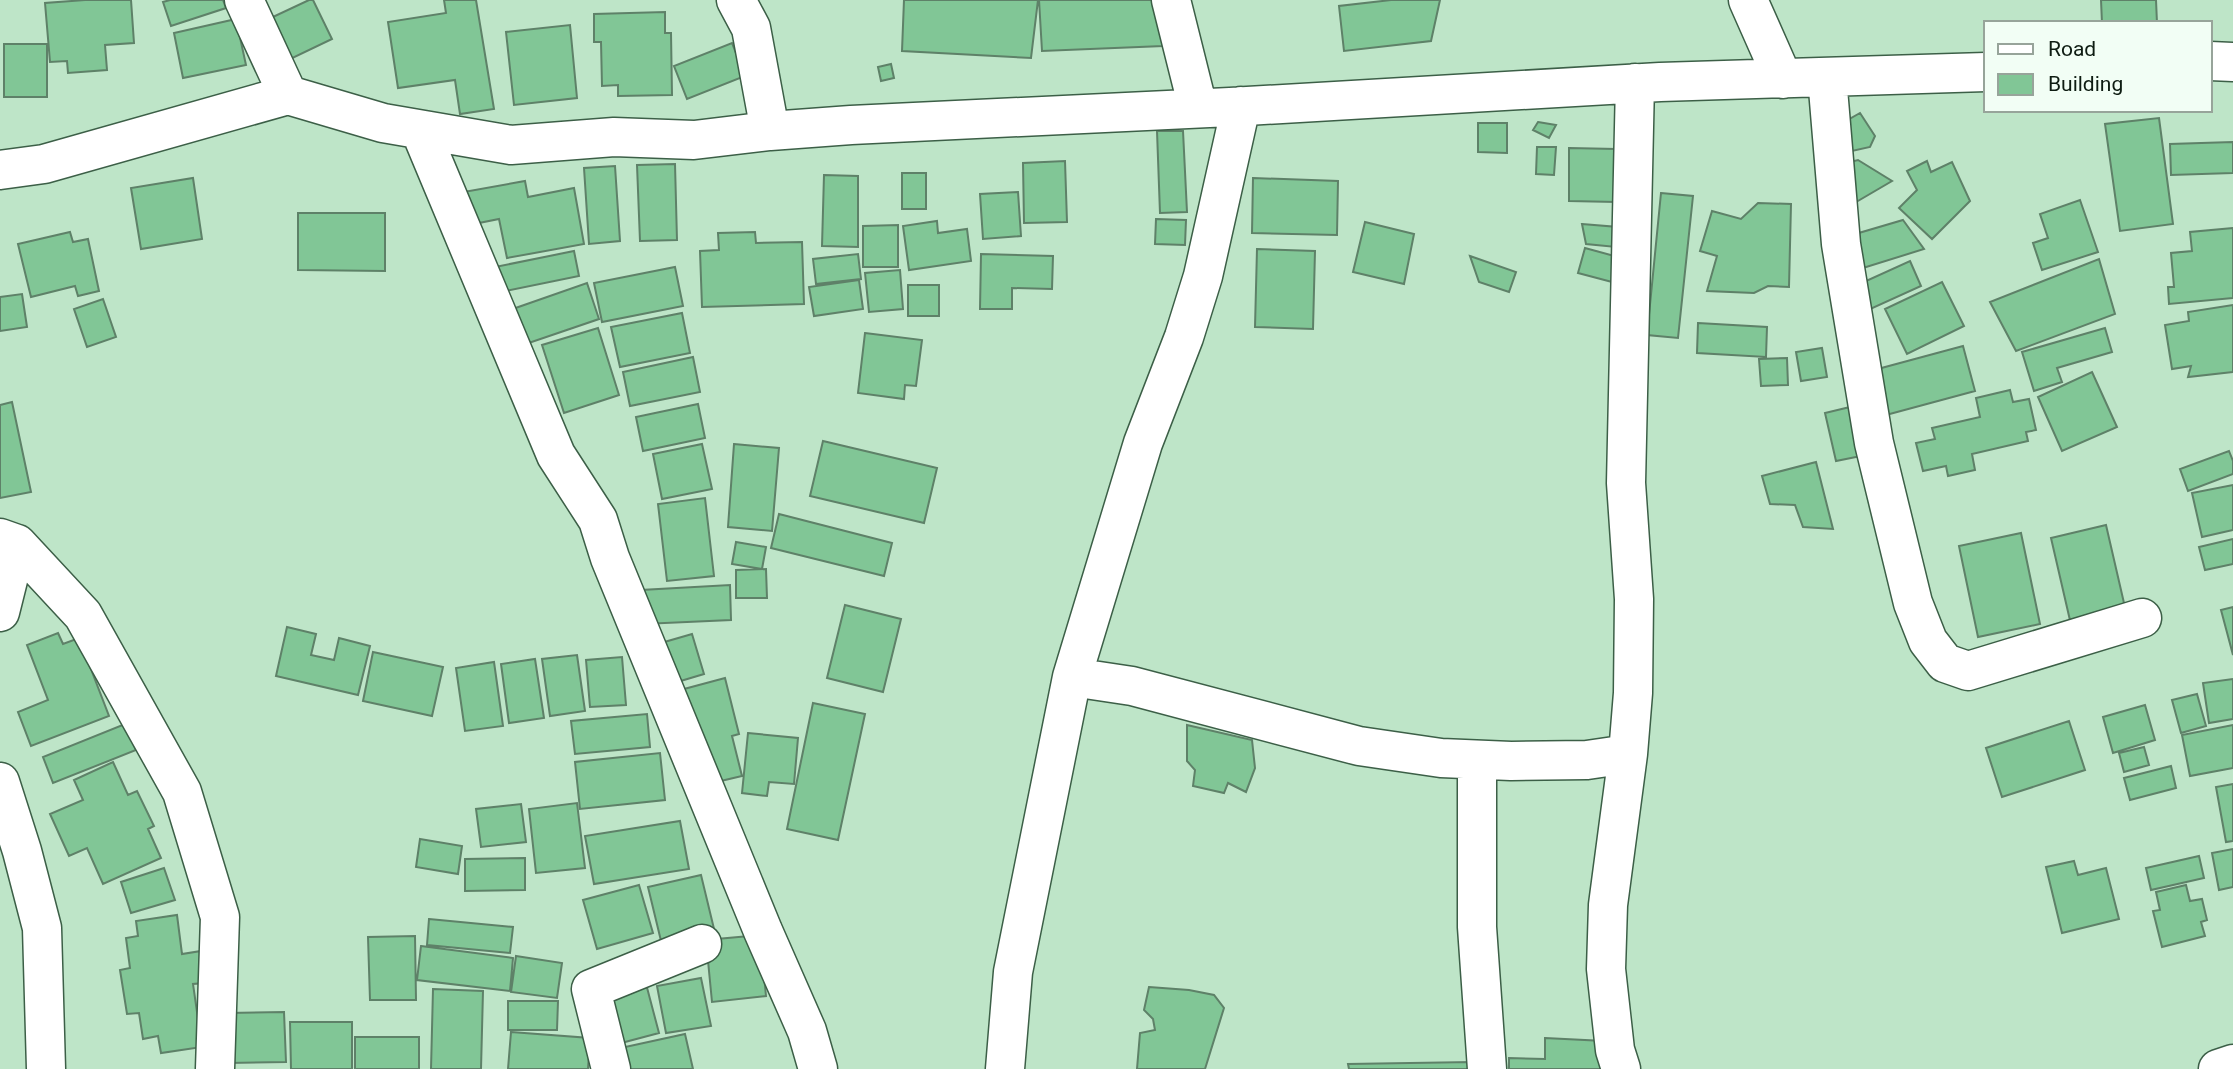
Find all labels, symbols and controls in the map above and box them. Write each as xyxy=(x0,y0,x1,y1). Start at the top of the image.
legend xyxy=(1984,21,2212,112)
text: Road xyxy=(2048,37,2096,61)
text: Building xyxy=(2048,72,2123,96)

